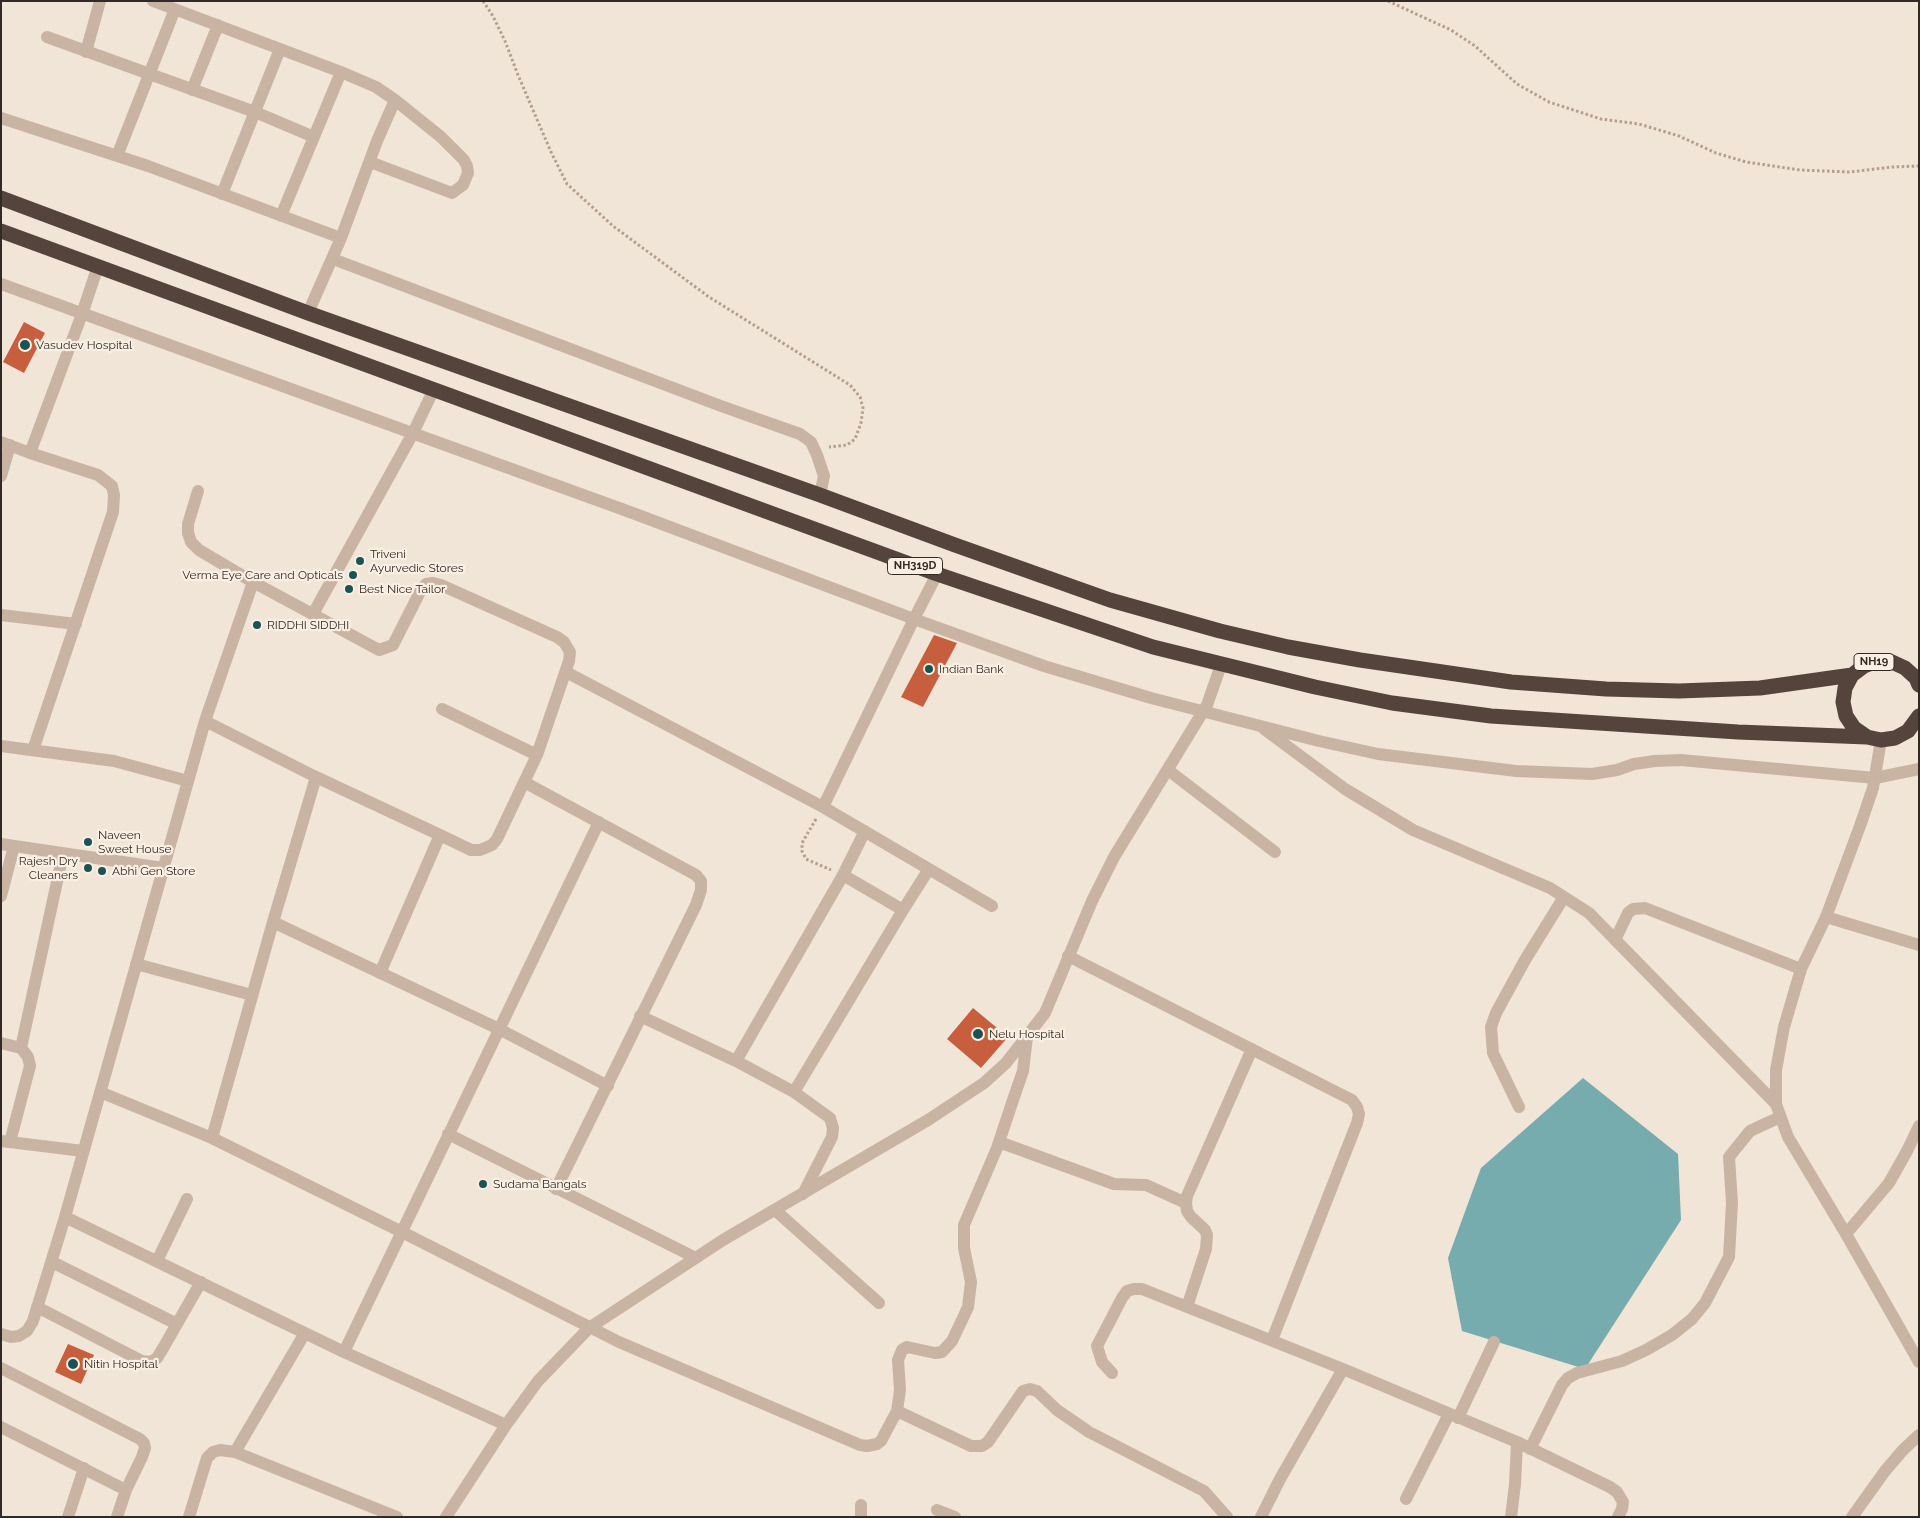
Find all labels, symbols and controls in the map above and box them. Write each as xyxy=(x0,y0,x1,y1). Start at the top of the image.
marker: Vasudev Hospital xyxy=(18,338,32,352)
place label: Vasudev Hospital xyxy=(36,338,132,352)
place label: Triveni Ayurvedic Stores xyxy=(370,547,464,575)
marker: Triveni Ayurvedic Stores xyxy=(354,555,366,567)
road number: NH319D xyxy=(888,558,942,574)
place label: Verma Eye Care and Opticals xyxy=(182,568,343,582)
marker: Verma Eye Care and Opticals xyxy=(347,569,359,581)
place label: Best Nice Tailor xyxy=(359,582,445,596)
marker: Best Nice Tailor xyxy=(343,583,355,595)
place label: RIDDHI SIDDHI xyxy=(267,618,349,632)
marker: RIDDHI SIDDHI xyxy=(251,619,263,631)
road number: NH19 xyxy=(1854,654,1894,670)
place label: Indian Bank xyxy=(939,662,1004,676)
marker: Indian Bank xyxy=(923,663,935,675)
place label: Naveen Sweet House xyxy=(98,828,172,856)
marker: Naveen Sweet House xyxy=(82,836,94,848)
place label: Rajesh Dry Cleaners xyxy=(19,854,78,882)
marker: Rajesh Dry Cleaners xyxy=(82,862,94,874)
place label: Abhi Gen Store xyxy=(112,864,195,878)
marker: Abhi Gen Store xyxy=(96,865,108,877)
marker: Nelu Hospital xyxy=(971,1027,985,1041)
place label: Nelu Hospital xyxy=(989,1027,1064,1041)
place label: Sudama Bangals xyxy=(493,1177,587,1191)
marker: Sudama Bangals xyxy=(477,1178,489,1190)
marker: Nitin Hospital xyxy=(66,1357,80,1371)
place label: Nitin Hospital xyxy=(84,1357,158,1371)

